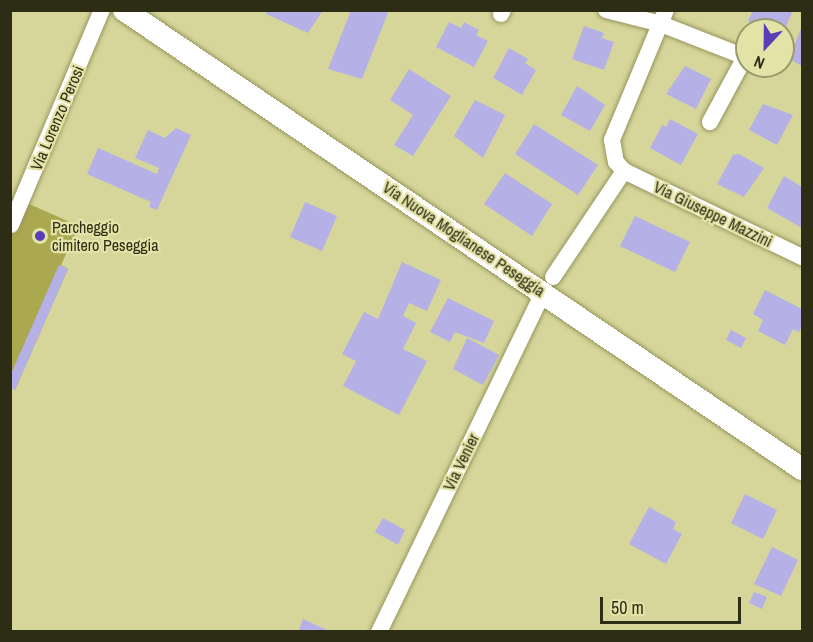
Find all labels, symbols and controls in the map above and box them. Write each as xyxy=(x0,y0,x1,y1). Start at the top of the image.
north arrow xyxy=(735,18,795,78)
text: N xyxy=(750,51,768,75)
street label: Via Lorenzo Perosi xyxy=(26,63,88,173)
street label: Via Nuova Moglianese Peseggia xyxy=(379,177,549,301)
street label: Via Giuseppe Mazzini xyxy=(651,177,775,251)
place label: Parcheggio cimitero Peseggia xyxy=(52,217,158,255)
marker: Parcheggio cimitero Peseggia xyxy=(33,229,47,243)
street label: Via Venier xyxy=(439,430,483,494)
scale bar xyxy=(603,585,744,623)
text: 50 m xyxy=(611,595,644,620)

